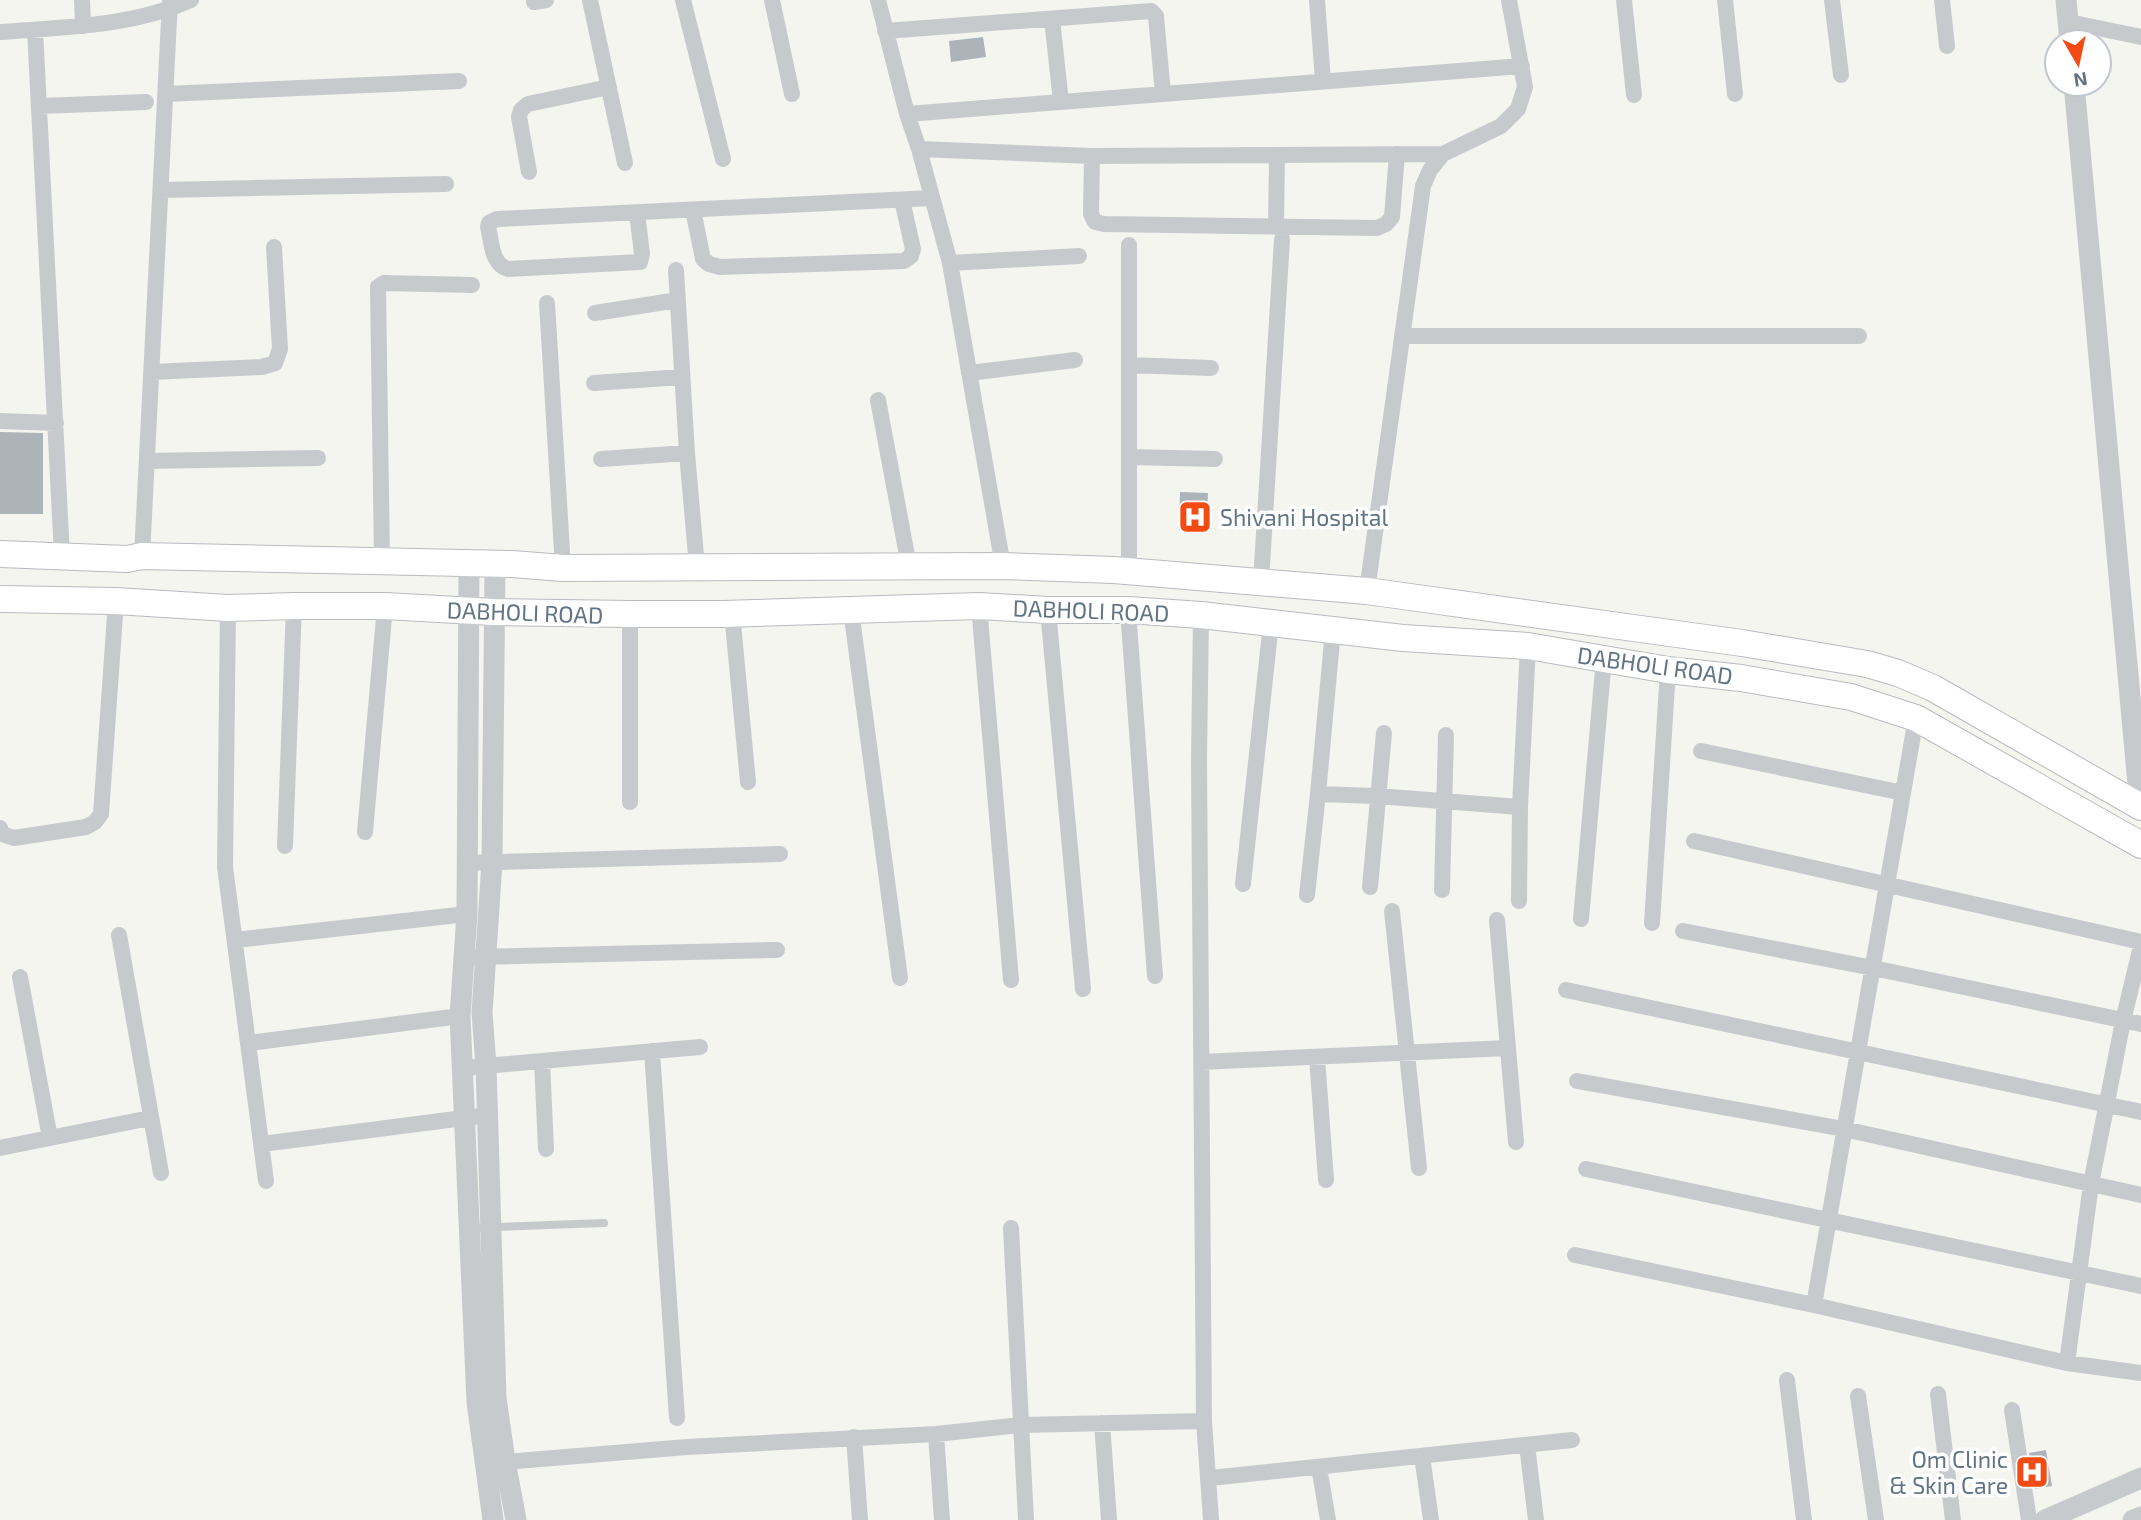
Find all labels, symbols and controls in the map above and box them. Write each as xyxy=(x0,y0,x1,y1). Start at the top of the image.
north arrow xyxy=(2043,28,2113,98)
text: N xyxy=(2072,68,2089,93)
hospital icon: Shivani Hospital xyxy=(1176,498,1214,536)
place label: Shivani Hospital xyxy=(1220,503,1388,531)
street label: DABHOLI ROAD xyxy=(1012,593,1170,627)
street label: DABHOLI ROAD xyxy=(446,595,604,629)
street label: DABHOLI ROAD xyxy=(1576,640,1734,690)
place label: Om Clinic & Skin Care xyxy=(1889,1445,2008,1499)
hospital icon: Om Clinic & Skin Care xyxy=(2013,1453,2051,1491)

